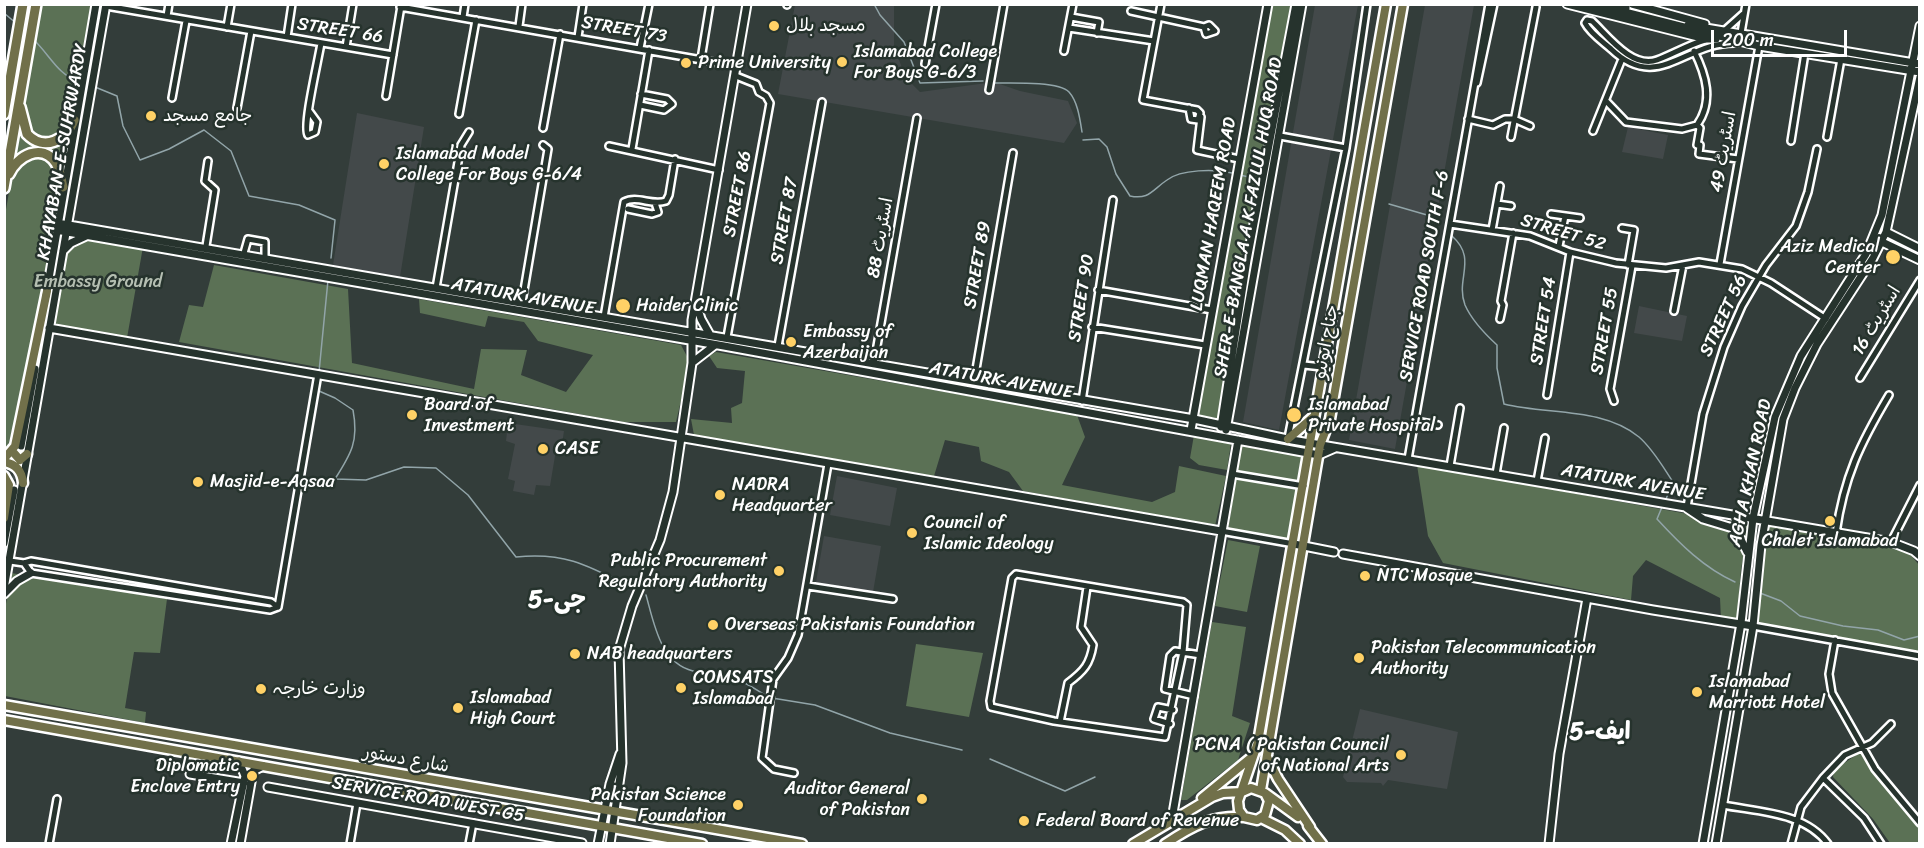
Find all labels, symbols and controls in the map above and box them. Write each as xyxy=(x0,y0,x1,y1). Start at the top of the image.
street label: STREET 73 xyxy=(580,12,668,48)
street label: STREET 66 xyxy=(295,14,385,48)
place label: مسجد بلال xyxy=(786,15,865,37)
scale bar xyxy=(1714,18,1850,56)
marker: مسجد بلال xyxy=(767,19,781,33)
text: 200 m xyxy=(1722,24,1774,56)
place label: Islamabad College For Boys G-6/3 xyxy=(854,41,997,84)
street label: KHAYABAN-E-SUHRWARDY xyxy=(33,42,93,262)
place label: Prime University xyxy=(698,52,831,74)
marker: Islamabad College For Boys G-6/3 xyxy=(835,55,849,69)
marker: Prime University xyxy=(679,56,693,70)
street label: SHER-E-BANGLA A K FAZLUL HUQ ROAD xyxy=(1210,56,1288,380)
place label: جامع مسجد xyxy=(163,105,252,127)
marker: جامع مسجد xyxy=(144,109,158,123)
street label: اسٹریٹ 49 xyxy=(1706,110,1742,194)
street label: LUQMAN HAQEEM ROAD xyxy=(1186,116,1242,312)
place label: Islamabad Model College For Boys G-6/4 xyxy=(396,143,582,186)
street label: STREET 86 xyxy=(719,149,757,239)
marker: Islamabad Model College For Boys G-6/4 xyxy=(377,157,391,171)
street label: SERVICE ROAD SOUTH F-6 xyxy=(1396,169,1454,383)
street label: STREET 87 xyxy=(767,176,803,266)
street label: اسٹریٹ 88 xyxy=(863,196,899,280)
street label: STREET 52 xyxy=(1518,210,1608,256)
street label: STREET 89 xyxy=(960,220,996,310)
place label: Aziz Medical Center xyxy=(1780,236,1880,278)
marker: Aziz Medical Center xyxy=(1884,248,1902,266)
street label: STREET 90 xyxy=(1064,253,1100,343)
park label: Embassy Ground xyxy=(34,271,162,293)
street label: STREET 56 xyxy=(1696,272,1752,360)
street label: ATATURK AVENUE xyxy=(450,274,596,320)
street label: STREET 54 xyxy=(1526,276,1562,366)
street label: اسٹریٹ 16 xyxy=(1848,282,1906,360)
street label: STREET 55 xyxy=(1587,286,1623,376)
place label: Haider Clinic xyxy=(636,295,738,317)
marker: Haider Clinic xyxy=(614,297,632,315)
street label: جناح ایونیو xyxy=(1310,303,1344,381)
place label: Embassy of Azerbaijan xyxy=(803,321,892,364)
marker: Embassy of Azerbaijan xyxy=(784,335,798,349)
street label: ATATURK AVENUE xyxy=(928,358,1074,404)
place label: Board of Investment xyxy=(424,394,514,436)
place label: Islamabad Private Hospital xyxy=(1308,394,1435,436)
street label: AGHA KHAN ROAD xyxy=(1725,397,1777,549)
marker: Islamabad Private Hospital xyxy=(1285,406,1303,424)
marker: Board of Investment xyxy=(405,408,419,422)
place label: CASE xyxy=(555,438,599,460)
marker: CASE xyxy=(536,442,550,456)
street label: ATATURK AVENUE xyxy=(1560,460,1706,506)
place label: Masjid-e-Aqsaa xyxy=(210,471,335,493)
place label: NADRA Headquarter xyxy=(732,474,832,516)
marker: Masjid-e-Aqsaa xyxy=(191,475,205,489)
marker: NADRA Headquarter xyxy=(713,488,727,502)
place label: Council of Islamic Ideology xyxy=(924,512,1054,554)
marker: Chalet Islamabad xyxy=(1823,514,1837,528)
marker: Council of Islamic Ideology xyxy=(905,526,919,540)
place label: Chalet Islamabad xyxy=(1762,530,1898,552)
place label: Public Procurement Regulatory Authority xyxy=(599,550,767,592)
marker: Public Procurement Regulatory Authority xyxy=(772,564,786,578)
place label: NTC Mosque xyxy=(1377,565,1473,587)
marker: NTC Mosque xyxy=(1358,569,1372,583)
district label: جی-5 xyxy=(528,587,586,615)
place label: Overseas Pakistanis Foundation xyxy=(725,614,975,636)
marker: Overseas Pakistanis Foundation xyxy=(706,618,720,632)
place label: Pakistan Telecommunication Authority xyxy=(1371,637,1596,680)
place label: NAB headquarters xyxy=(587,643,732,665)
marker: NAB headquarters xyxy=(568,647,582,661)
marker: Pakistan Telecommunication Authority xyxy=(1352,651,1366,665)
place label: COMSATS Islamabad xyxy=(693,667,774,710)
place label: Islamabad Marriott Hotel xyxy=(1709,671,1825,714)
place label: وزارت خارجہ xyxy=(273,678,365,700)
marker: COMSATS Islamabad xyxy=(674,681,688,695)
marker: وزارت خارجہ xyxy=(254,682,268,696)
marker: Islamabad Marriott Hotel xyxy=(1690,685,1704,699)
place label: Islamabad High Court xyxy=(470,687,556,730)
marker: Islamabad High Court xyxy=(451,701,465,715)
district label: ایف-5 xyxy=(1569,719,1631,747)
place label: PCNA ( Pakistan Council of National Arts xyxy=(1194,734,1389,777)
street label: شارع دستور xyxy=(361,742,451,778)
marker: PCNA ( Pakistan Council of National Arts xyxy=(1394,748,1408,762)
place label: Diplomatic Enclave Entry xyxy=(131,755,240,798)
marker: Diplomatic Enclave Entry xyxy=(245,769,259,783)
street label: SERVICE ROAD WEST G5 xyxy=(330,772,526,828)
place label: Auditor General of Pakistan xyxy=(784,778,910,820)
place label: Pakistan Science Foundation xyxy=(591,784,726,826)
marker: Auditor General of Pakistan xyxy=(915,792,929,806)
marker: Pakistan Science Foundation xyxy=(731,798,745,812)
place label: Federal Board of Revenue xyxy=(1036,810,1239,832)
marker: Federal Board of Revenue xyxy=(1017,814,1031,828)

